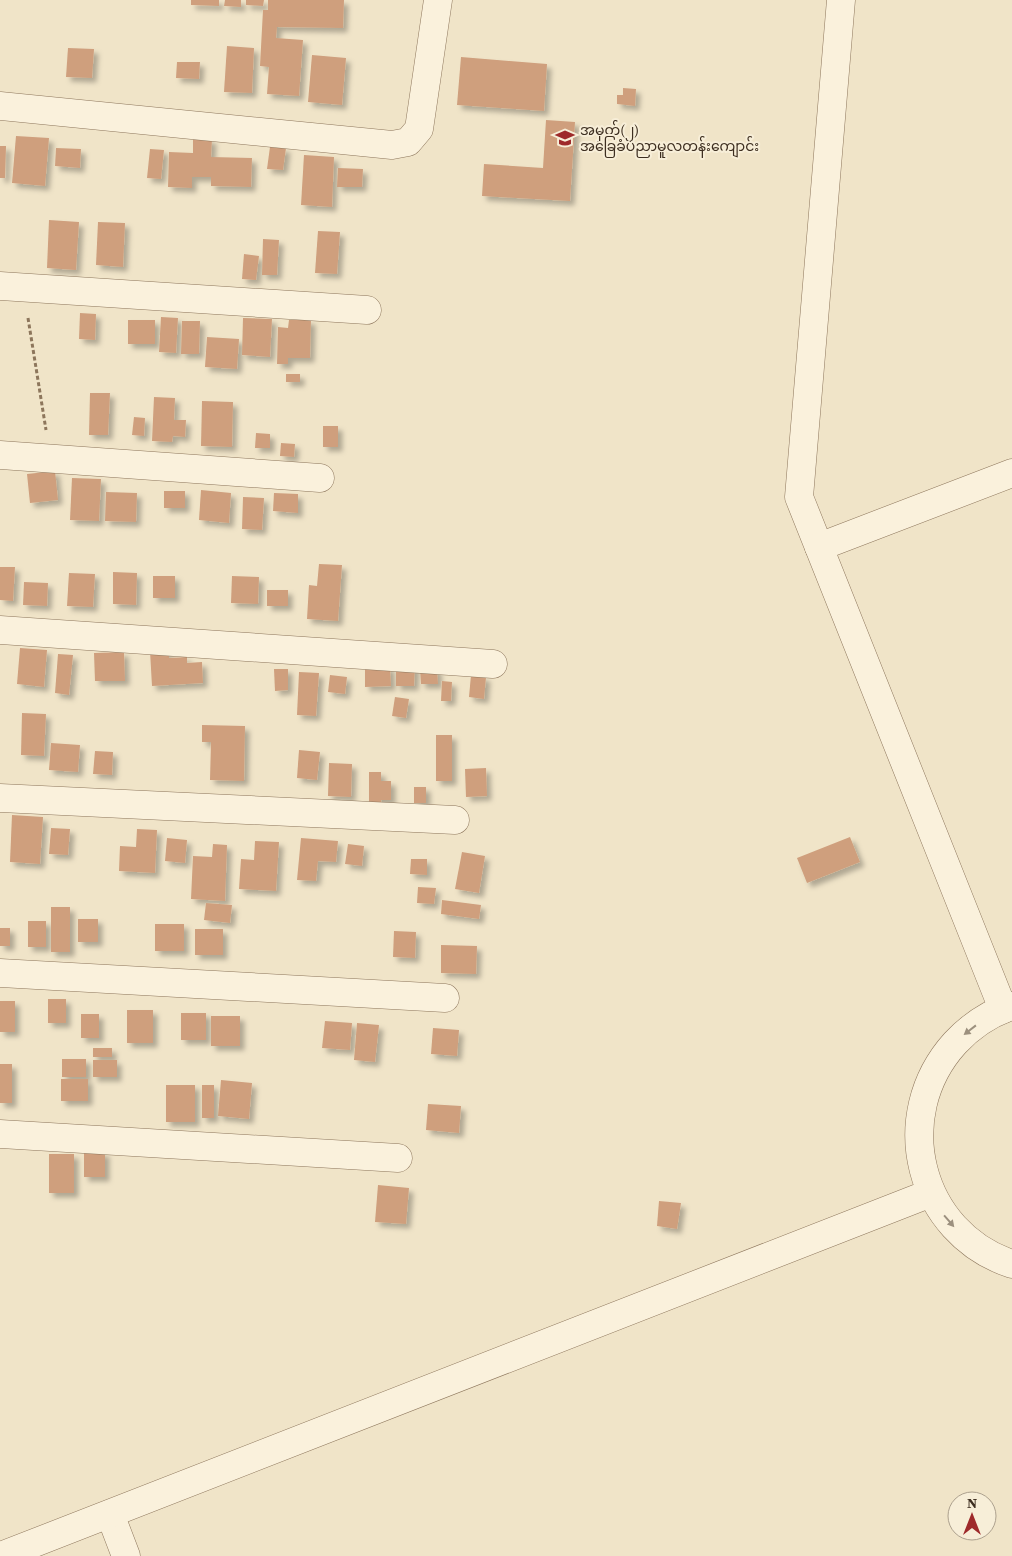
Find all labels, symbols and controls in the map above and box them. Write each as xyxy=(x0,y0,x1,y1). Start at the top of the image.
place label: အမှတ်(၂) အခြေခံပညာမူလတန်းကျောင်း xyxy=(580,120,759,158)
school or university icon: အမှတ်(၂) အခြေခံပညာမူလတန်းကျောင်း xyxy=(554,127,576,149)
one-way arrow xyxy=(964,1024,977,1035)
one-way arrow xyxy=(944,1215,955,1228)
north arrow xyxy=(947,1491,997,1541)
text: N xyxy=(967,1493,977,1513)

